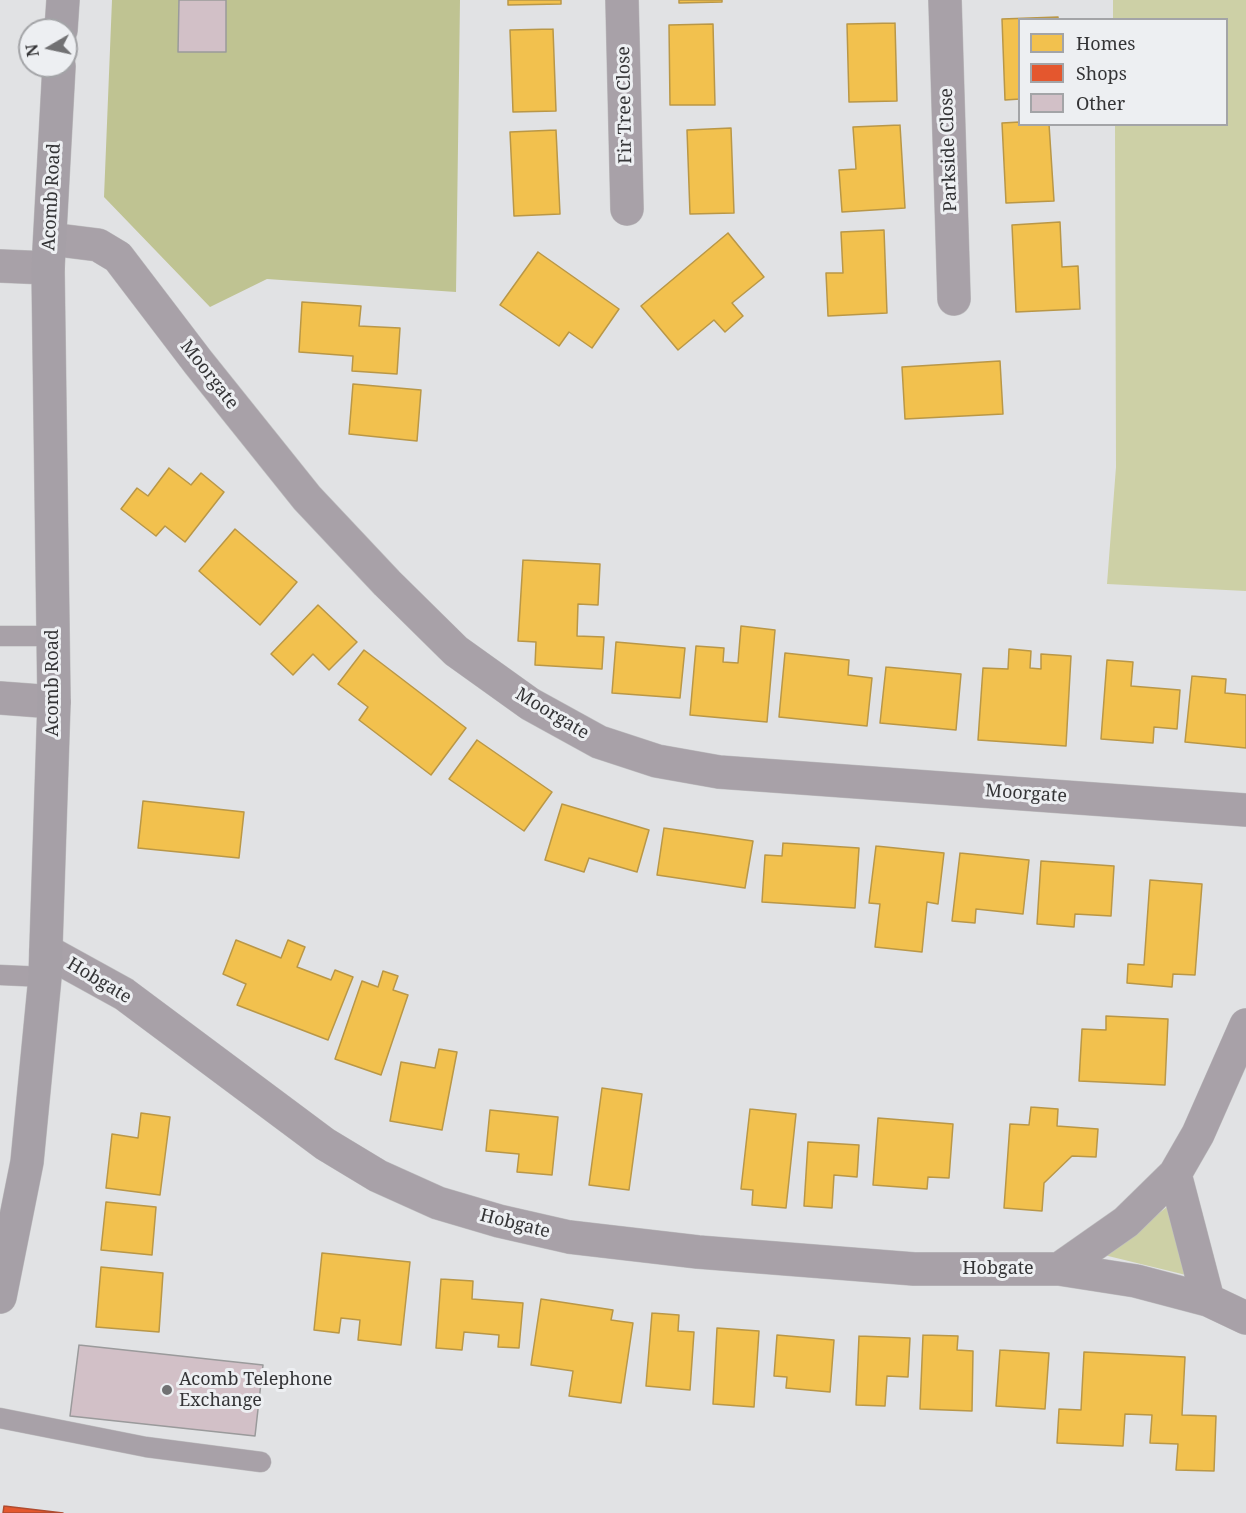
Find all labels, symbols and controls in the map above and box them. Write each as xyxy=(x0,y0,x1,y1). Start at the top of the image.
north arrow xyxy=(18,18,78,78)
legend xyxy=(1018,18,1228,126)
text: Homes xyxy=(1076,31,1135,55)
text: N xyxy=(20,43,44,58)
street label: Fir Tree Close xyxy=(613,46,637,164)
text: Shops xyxy=(1076,61,1127,85)
street label: Parkside Close xyxy=(936,88,962,212)
text: Other xyxy=(1076,91,1125,115)
street label: Acomb Road xyxy=(38,143,66,251)
street label: Moorgate xyxy=(175,336,243,414)
street label: Acomb Road xyxy=(42,629,64,737)
street label: Moorgate xyxy=(511,684,593,744)
street label: Moorgate xyxy=(984,780,1068,808)
street label: Hobgate xyxy=(63,953,135,1009)
street label: Hobgate xyxy=(478,1205,552,1243)
street label: Hobgate xyxy=(962,1258,1034,1280)
place label: Acomb Telephone Exchange xyxy=(179,1369,332,1412)
marker: Acomb Telephone Exchange xyxy=(160,1383,174,1397)

